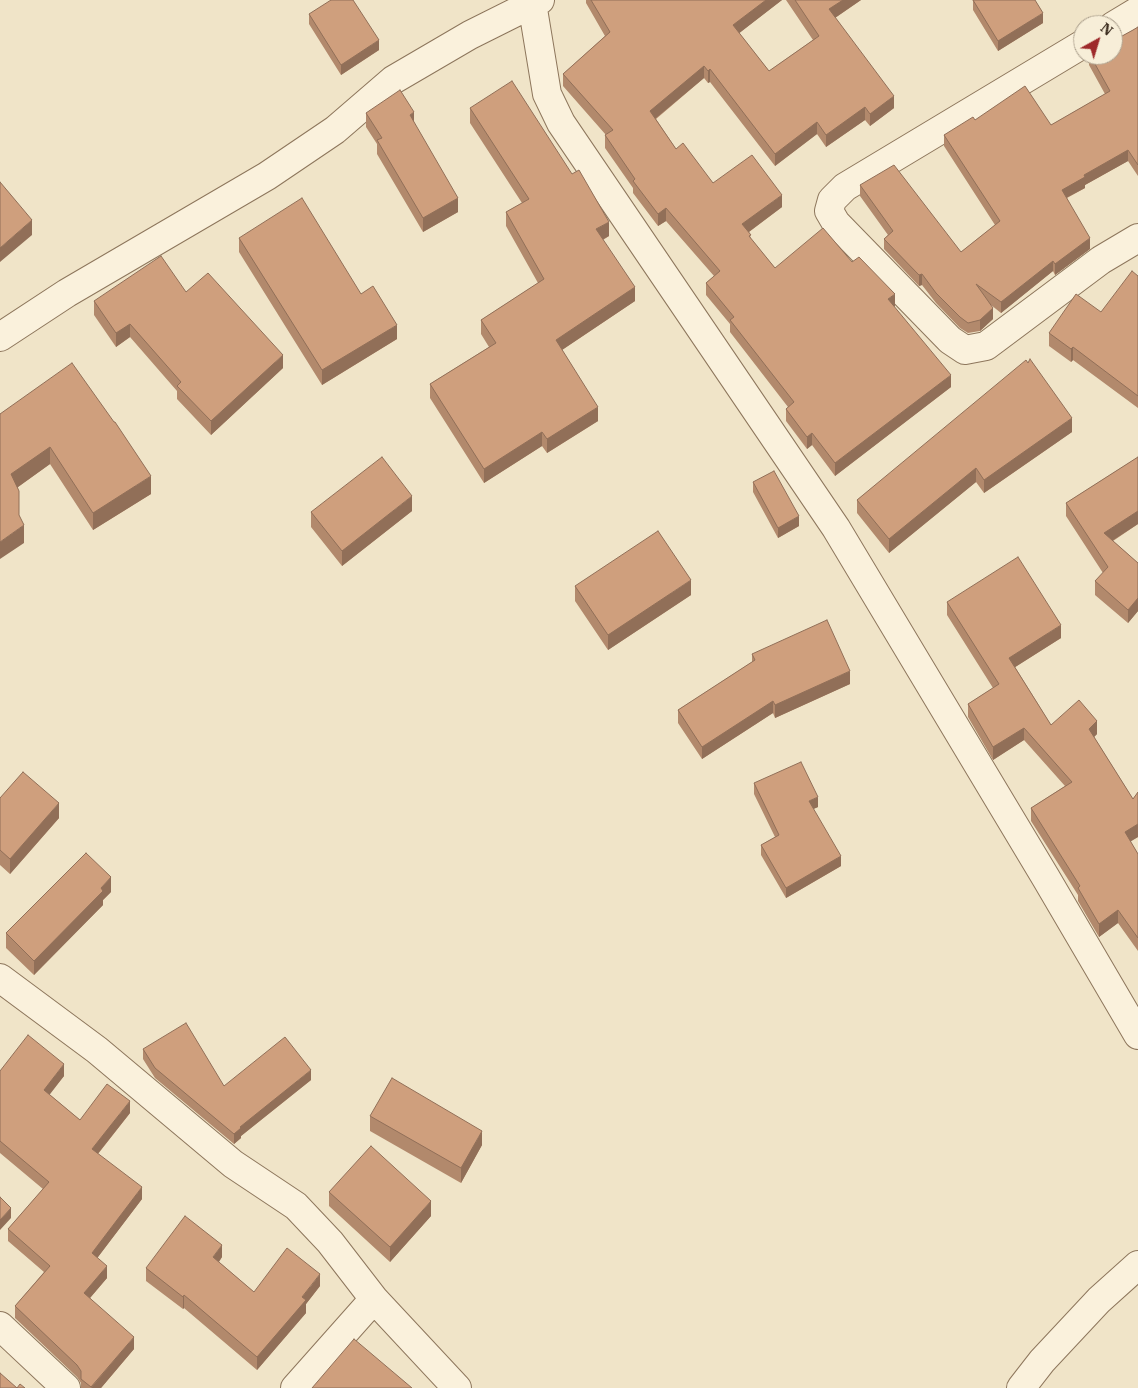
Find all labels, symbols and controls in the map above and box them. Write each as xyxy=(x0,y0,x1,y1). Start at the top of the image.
north arrow xyxy=(1073,15,1123,65)
text: N xyxy=(1097,19,1117,40)

